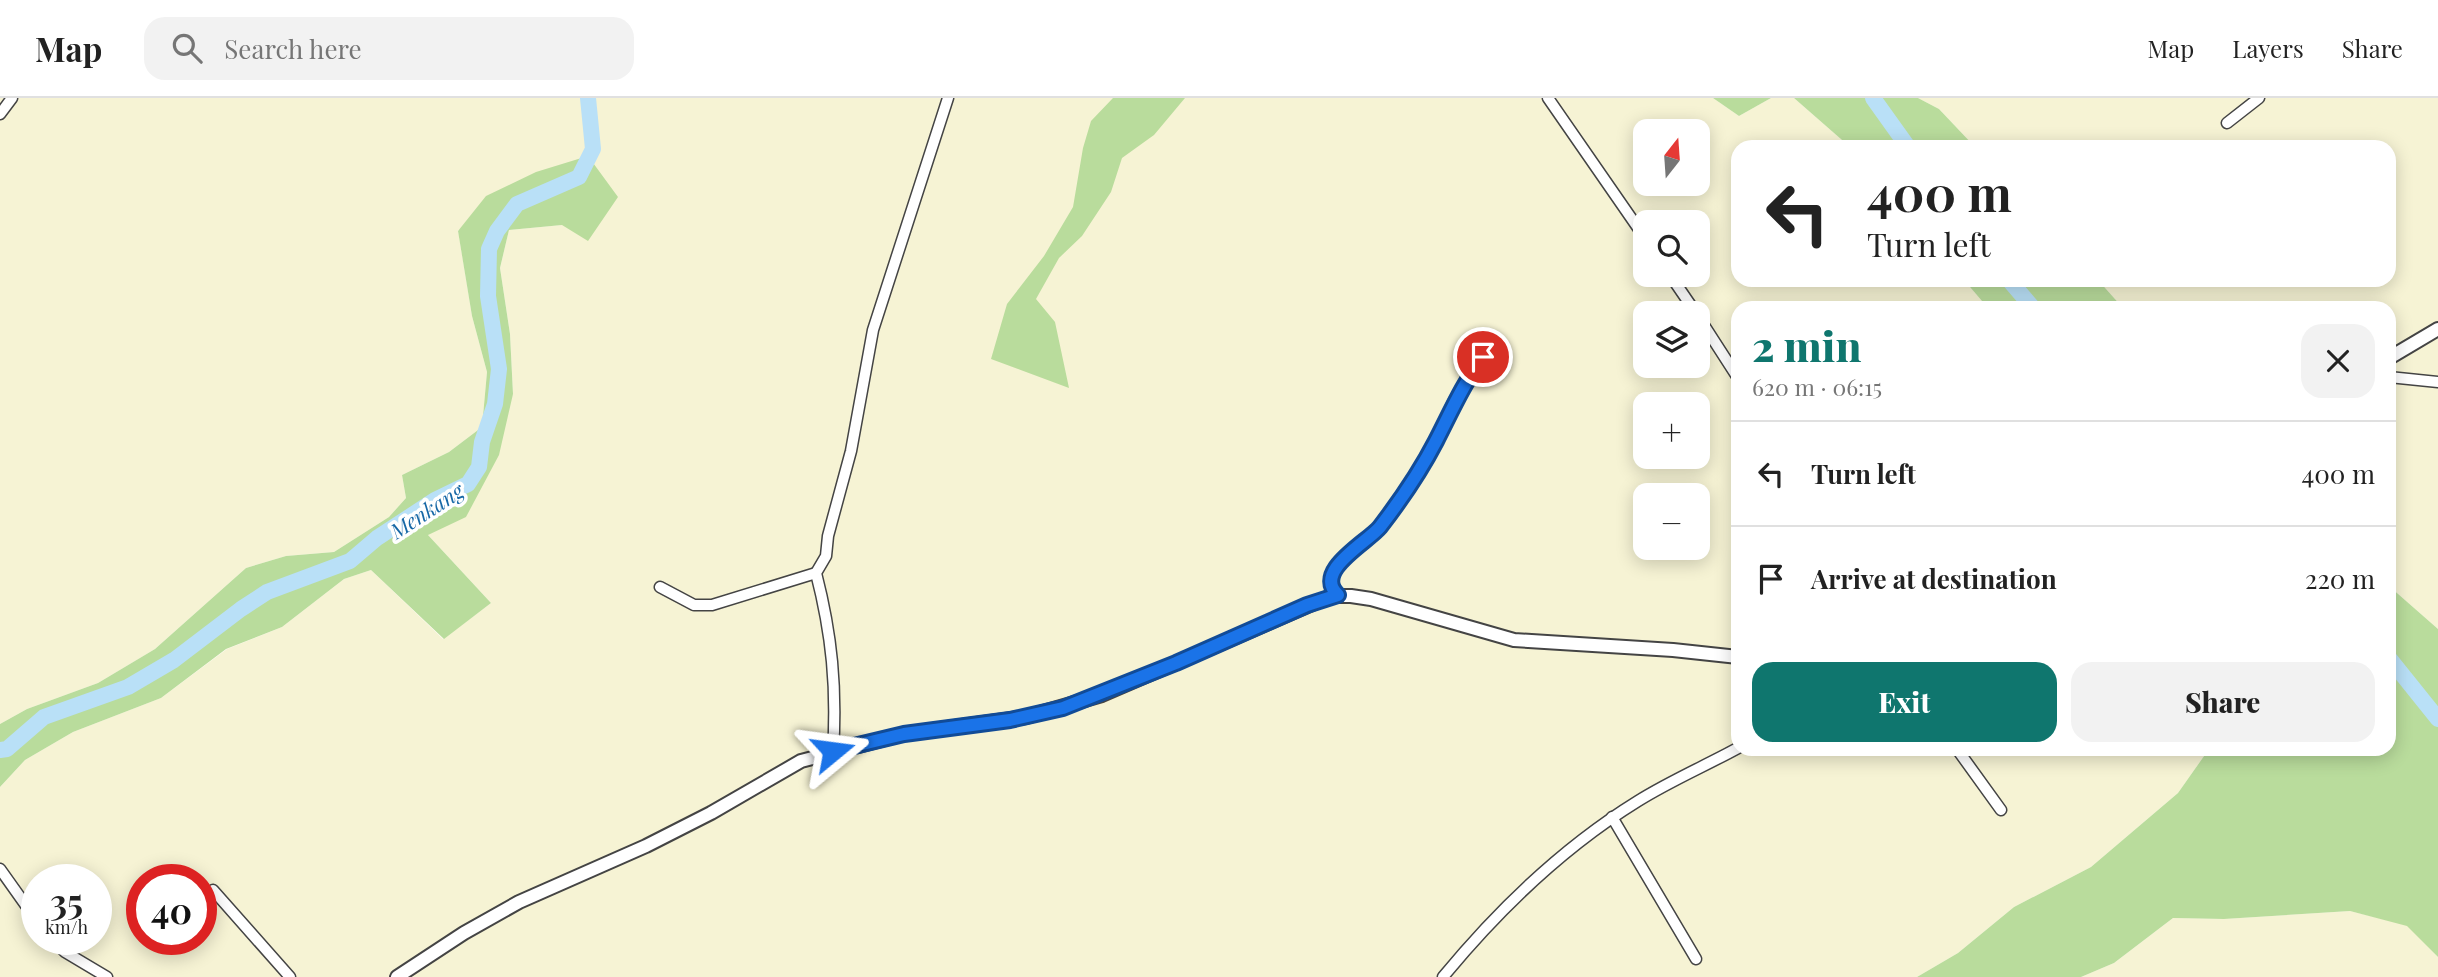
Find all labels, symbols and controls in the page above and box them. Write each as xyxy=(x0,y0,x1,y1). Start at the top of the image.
search box xyxy=(144,17,634,80)
text: Map xyxy=(35,26,102,70)
icon: search xyxy=(168,29,206,67)
text: Search here xyxy=(224,31,362,66)
text: Map xyxy=(2148,32,2194,64)
text: Layers xyxy=(2232,32,2304,64)
text: Share xyxy=(2342,32,2403,64)
north arrow xyxy=(1633,119,1710,196)
map controls xyxy=(1633,119,1710,560)
text: 400 m xyxy=(1867,159,2012,224)
icon: left xyxy=(1752,168,1843,259)
button: search xyxy=(1633,210,1710,287)
text: Turn left xyxy=(1867,222,1991,265)
button: layers xyxy=(1633,301,1710,378)
text: 2 min xyxy=(1752,317,1861,373)
button: close xyxy=(2301,324,2375,398)
pin xyxy=(1453,327,1513,387)
icon: arrive xyxy=(1464,338,1502,376)
text: 620 m · 06:15 xyxy=(1752,371,1882,402)
button: + xyxy=(1633,392,1710,469)
icon: left xyxy=(1752,455,1790,493)
text: Turn left xyxy=(1811,456,1916,491)
text: 400 m xyxy=(2301,456,2375,491)
water label: Menkang xyxy=(383,475,469,545)
button: − xyxy=(1633,483,1710,560)
icon: arrive xyxy=(1752,560,1790,598)
text: Arrive at destination xyxy=(1811,561,2057,596)
text: 220 m xyxy=(2305,561,2375,596)
button: Exit xyxy=(1752,662,2057,742)
button: Share xyxy=(2071,662,2375,742)
position arrow xyxy=(796,714,870,788)
speed limit sign: 40 xyxy=(126,864,217,955)
text: 35 xyxy=(50,877,83,924)
text: km/h xyxy=(45,915,88,939)

